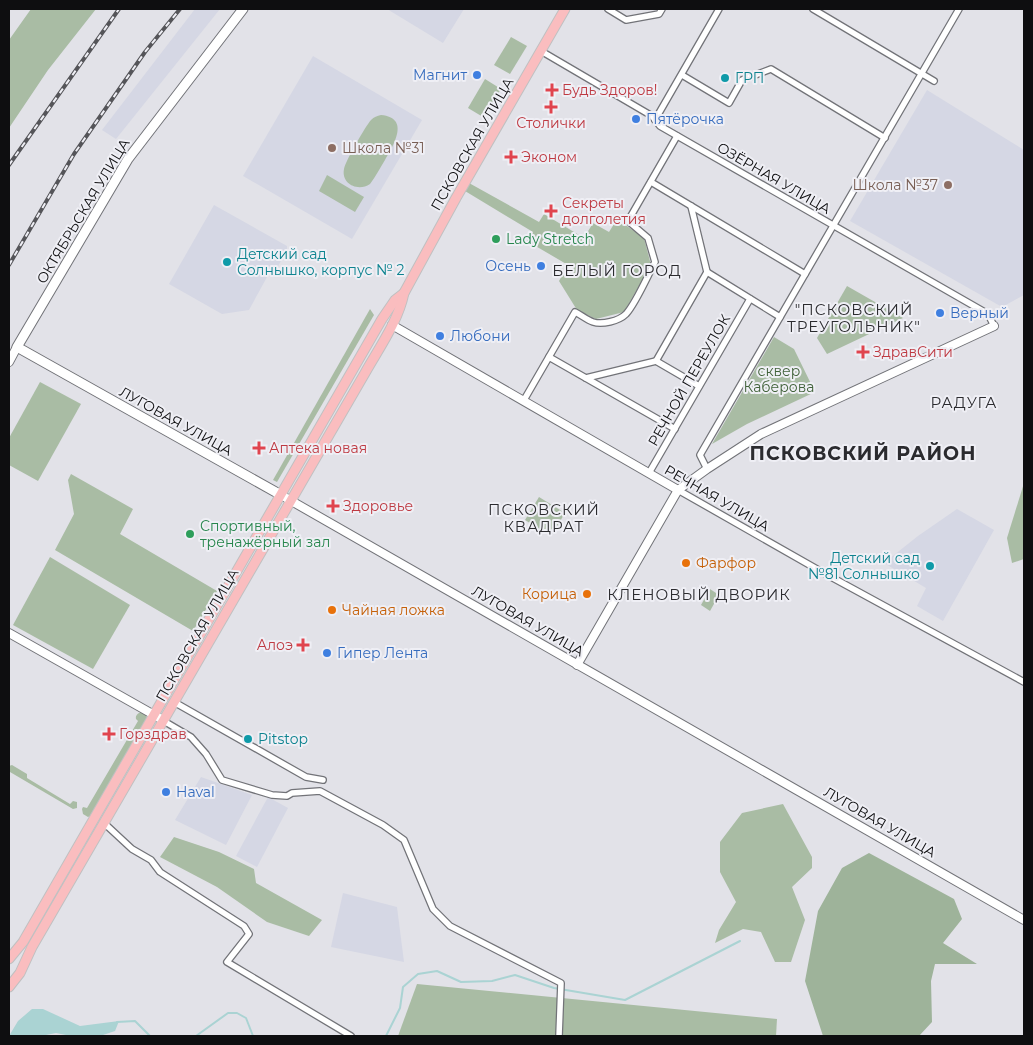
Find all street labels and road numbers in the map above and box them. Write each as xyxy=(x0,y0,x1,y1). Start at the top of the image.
street label: ПСКОВСКАЯ УЛИЦА xyxy=(427,74,518,214)
street label: ОКТЯБРЬСКАЯ УЛИЦА xyxy=(32,135,134,287)
street label: ОЗЁРНАЯ УЛИЦА xyxy=(714,138,835,218)
street label: РЕЧНОЙ ПЕРЕУЛОК xyxy=(644,311,734,449)
street label: ЛУГОВАЯ УЛИЦА xyxy=(116,382,236,460)
street label: РЕЧНАЯ УЛИЦА xyxy=(661,461,773,536)
street label: ПСКОВСКАЯ УЛИЦА xyxy=(152,565,243,705)
street label: ЛУГОВАЯ УЛИЦА xyxy=(469,582,588,661)
street label: ЛУГОВАЯ УЛИЦА xyxy=(821,783,940,862)

